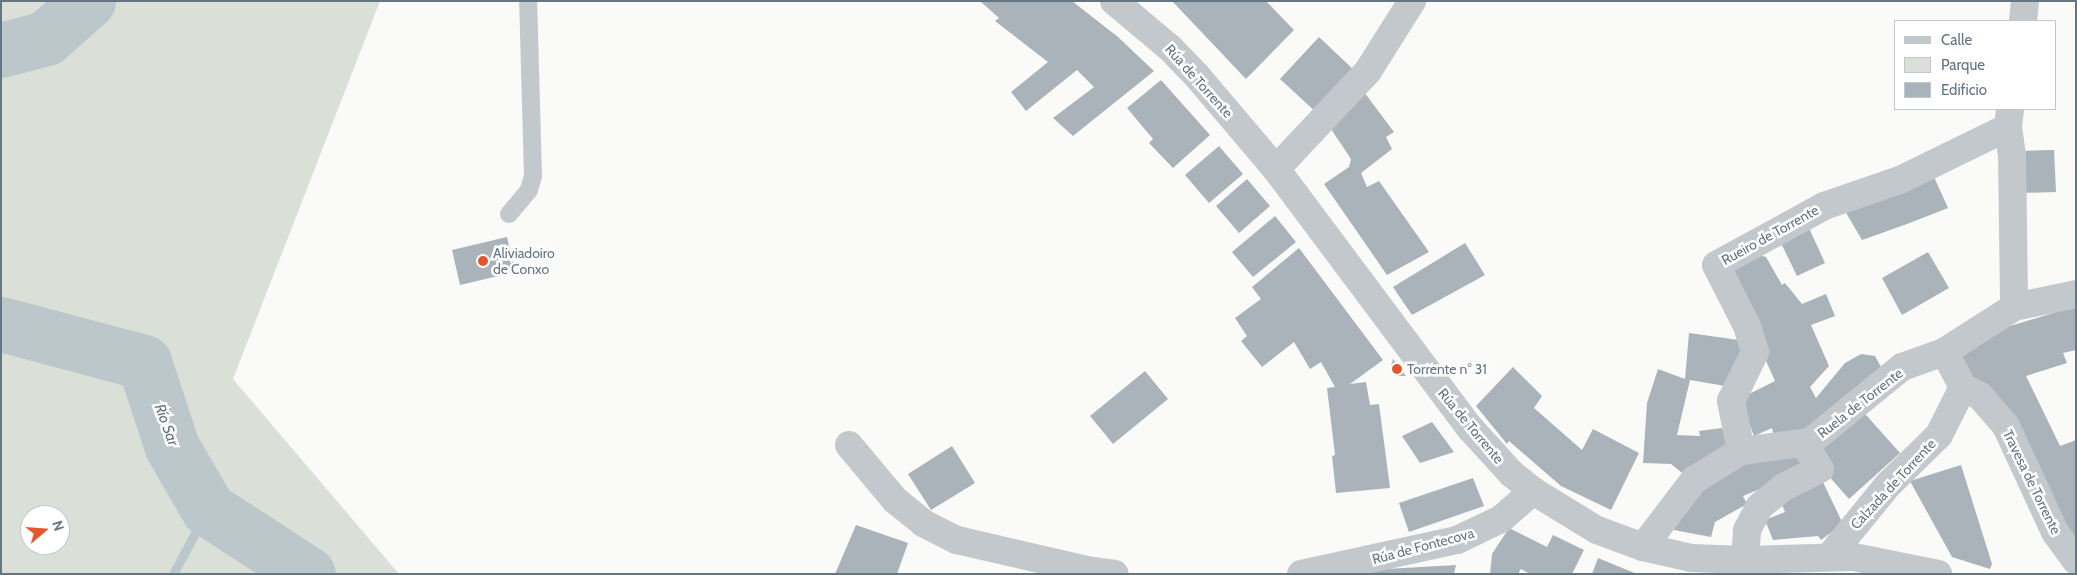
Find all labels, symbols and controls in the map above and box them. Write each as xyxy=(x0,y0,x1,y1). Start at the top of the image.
legend xyxy=(1894,20,2057,110)
text: Calle xyxy=(1941,31,1972,49)
street label: Rúa de Torrente xyxy=(1162,41,1236,121)
text: Parque xyxy=(1941,56,1985,74)
text: Edificio xyxy=(1941,81,1987,99)
street label: Rueiro de Torrente xyxy=(1719,201,1821,269)
place label: Aliviadoiro de Conxo xyxy=(493,245,555,278)
marker: Aliviadoiro de Conxo xyxy=(477,255,489,267)
place label: Torrente n° 31 xyxy=(1407,361,1487,377)
marker: Torrente n° 31 xyxy=(1391,363,1403,375)
street label: Ruela de Torrente xyxy=(1814,365,1906,441)
street label: Rúa de Torrente xyxy=(1435,385,1507,467)
water label: Río Sar xyxy=(150,402,182,448)
street label: Travesa de Torrente xyxy=(1999,427,2065,537)
street label: Calzada de Torrente xyxy=(1847,435,1939,533)
north arrow xyxy=(20,505,70,555)
text: N xyxy=(48,518,68,533)
street label: Rúa de Fontecova xyxy=(1370,524,1476,568)

